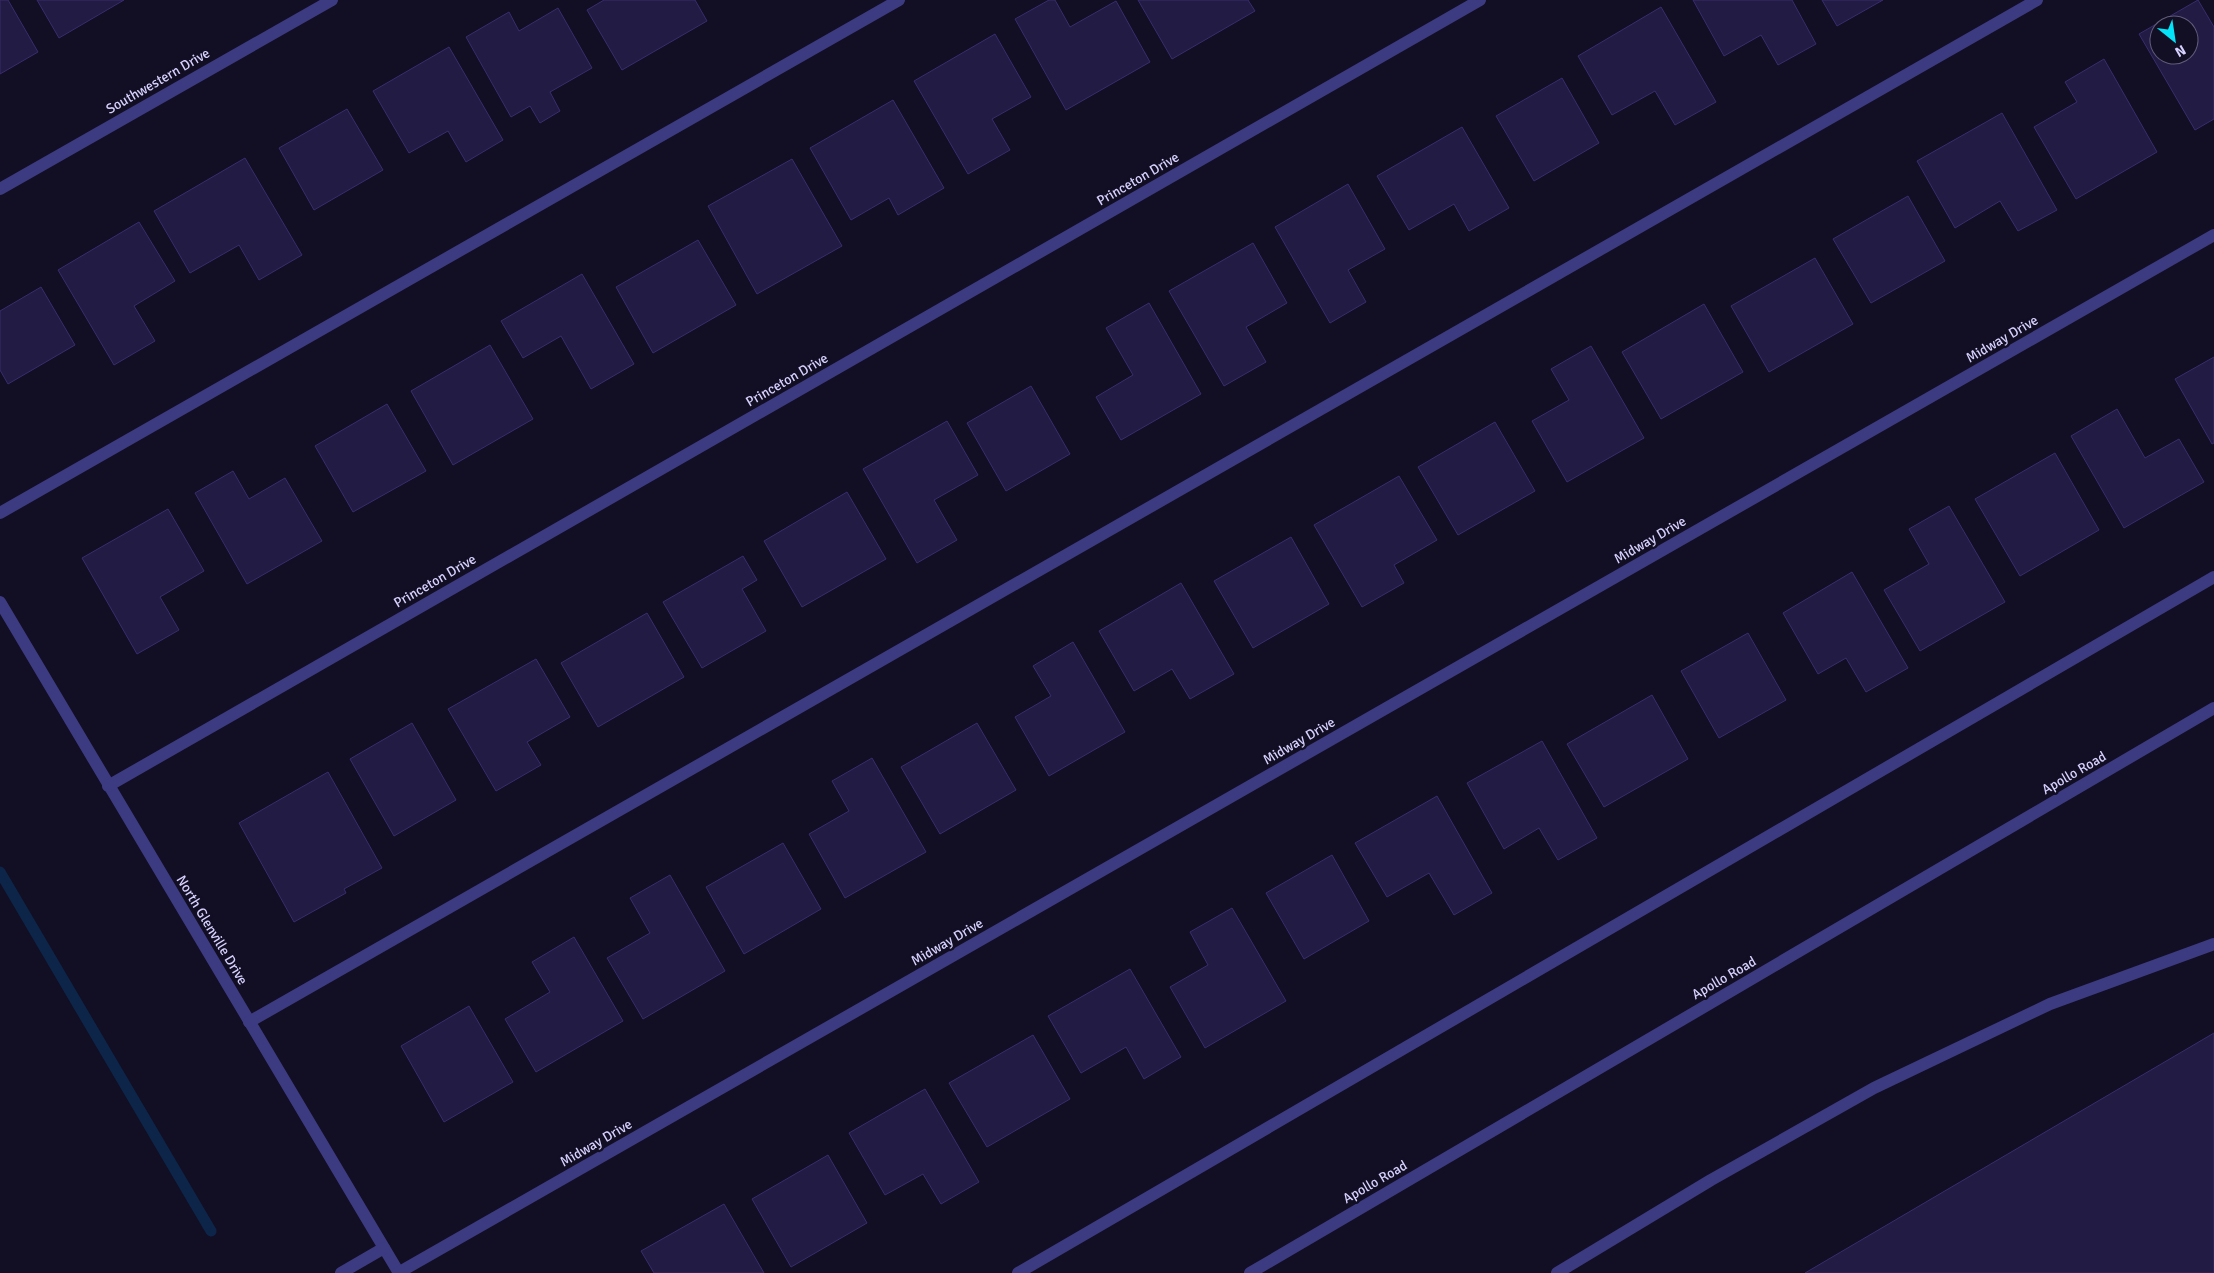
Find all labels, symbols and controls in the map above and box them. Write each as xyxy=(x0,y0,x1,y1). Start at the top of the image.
north arrow xyxy=(2149,15,2199,65)
text: N xyxy=(2172,41,2189,61)
street label: Southwestern Drive xyxy=(103,44,213,118)
street label: Princeton Drive xyxy=(1094,149,1182,209)
street label: Midway Drive xyxy=(1963,312,2041,366)
street label: Princeton Drive xyxy=(743,350,831,410)
street label: Midway Drive xyxy=(1611,513,1689,567)
street label: Princeton Drive xyxy=(391,551,479,611)
street label: Midway Drive xyxy=(1260,714,1338,768)
street label: Apollo Road xyxy=(2039,748,2109,798)
street label: North Glenville Drive xyxy=(173,872,251,988)
street label: Midway Drive xyxy=(908,915,986,969)
street label: Apollo Road xyxy=(1689,953,1759,1003)
street label: Midway Drive xyxy=(557,1116,635,1170)
street label: Apollo Road xyxy=(1340,1157,1410,1207)

